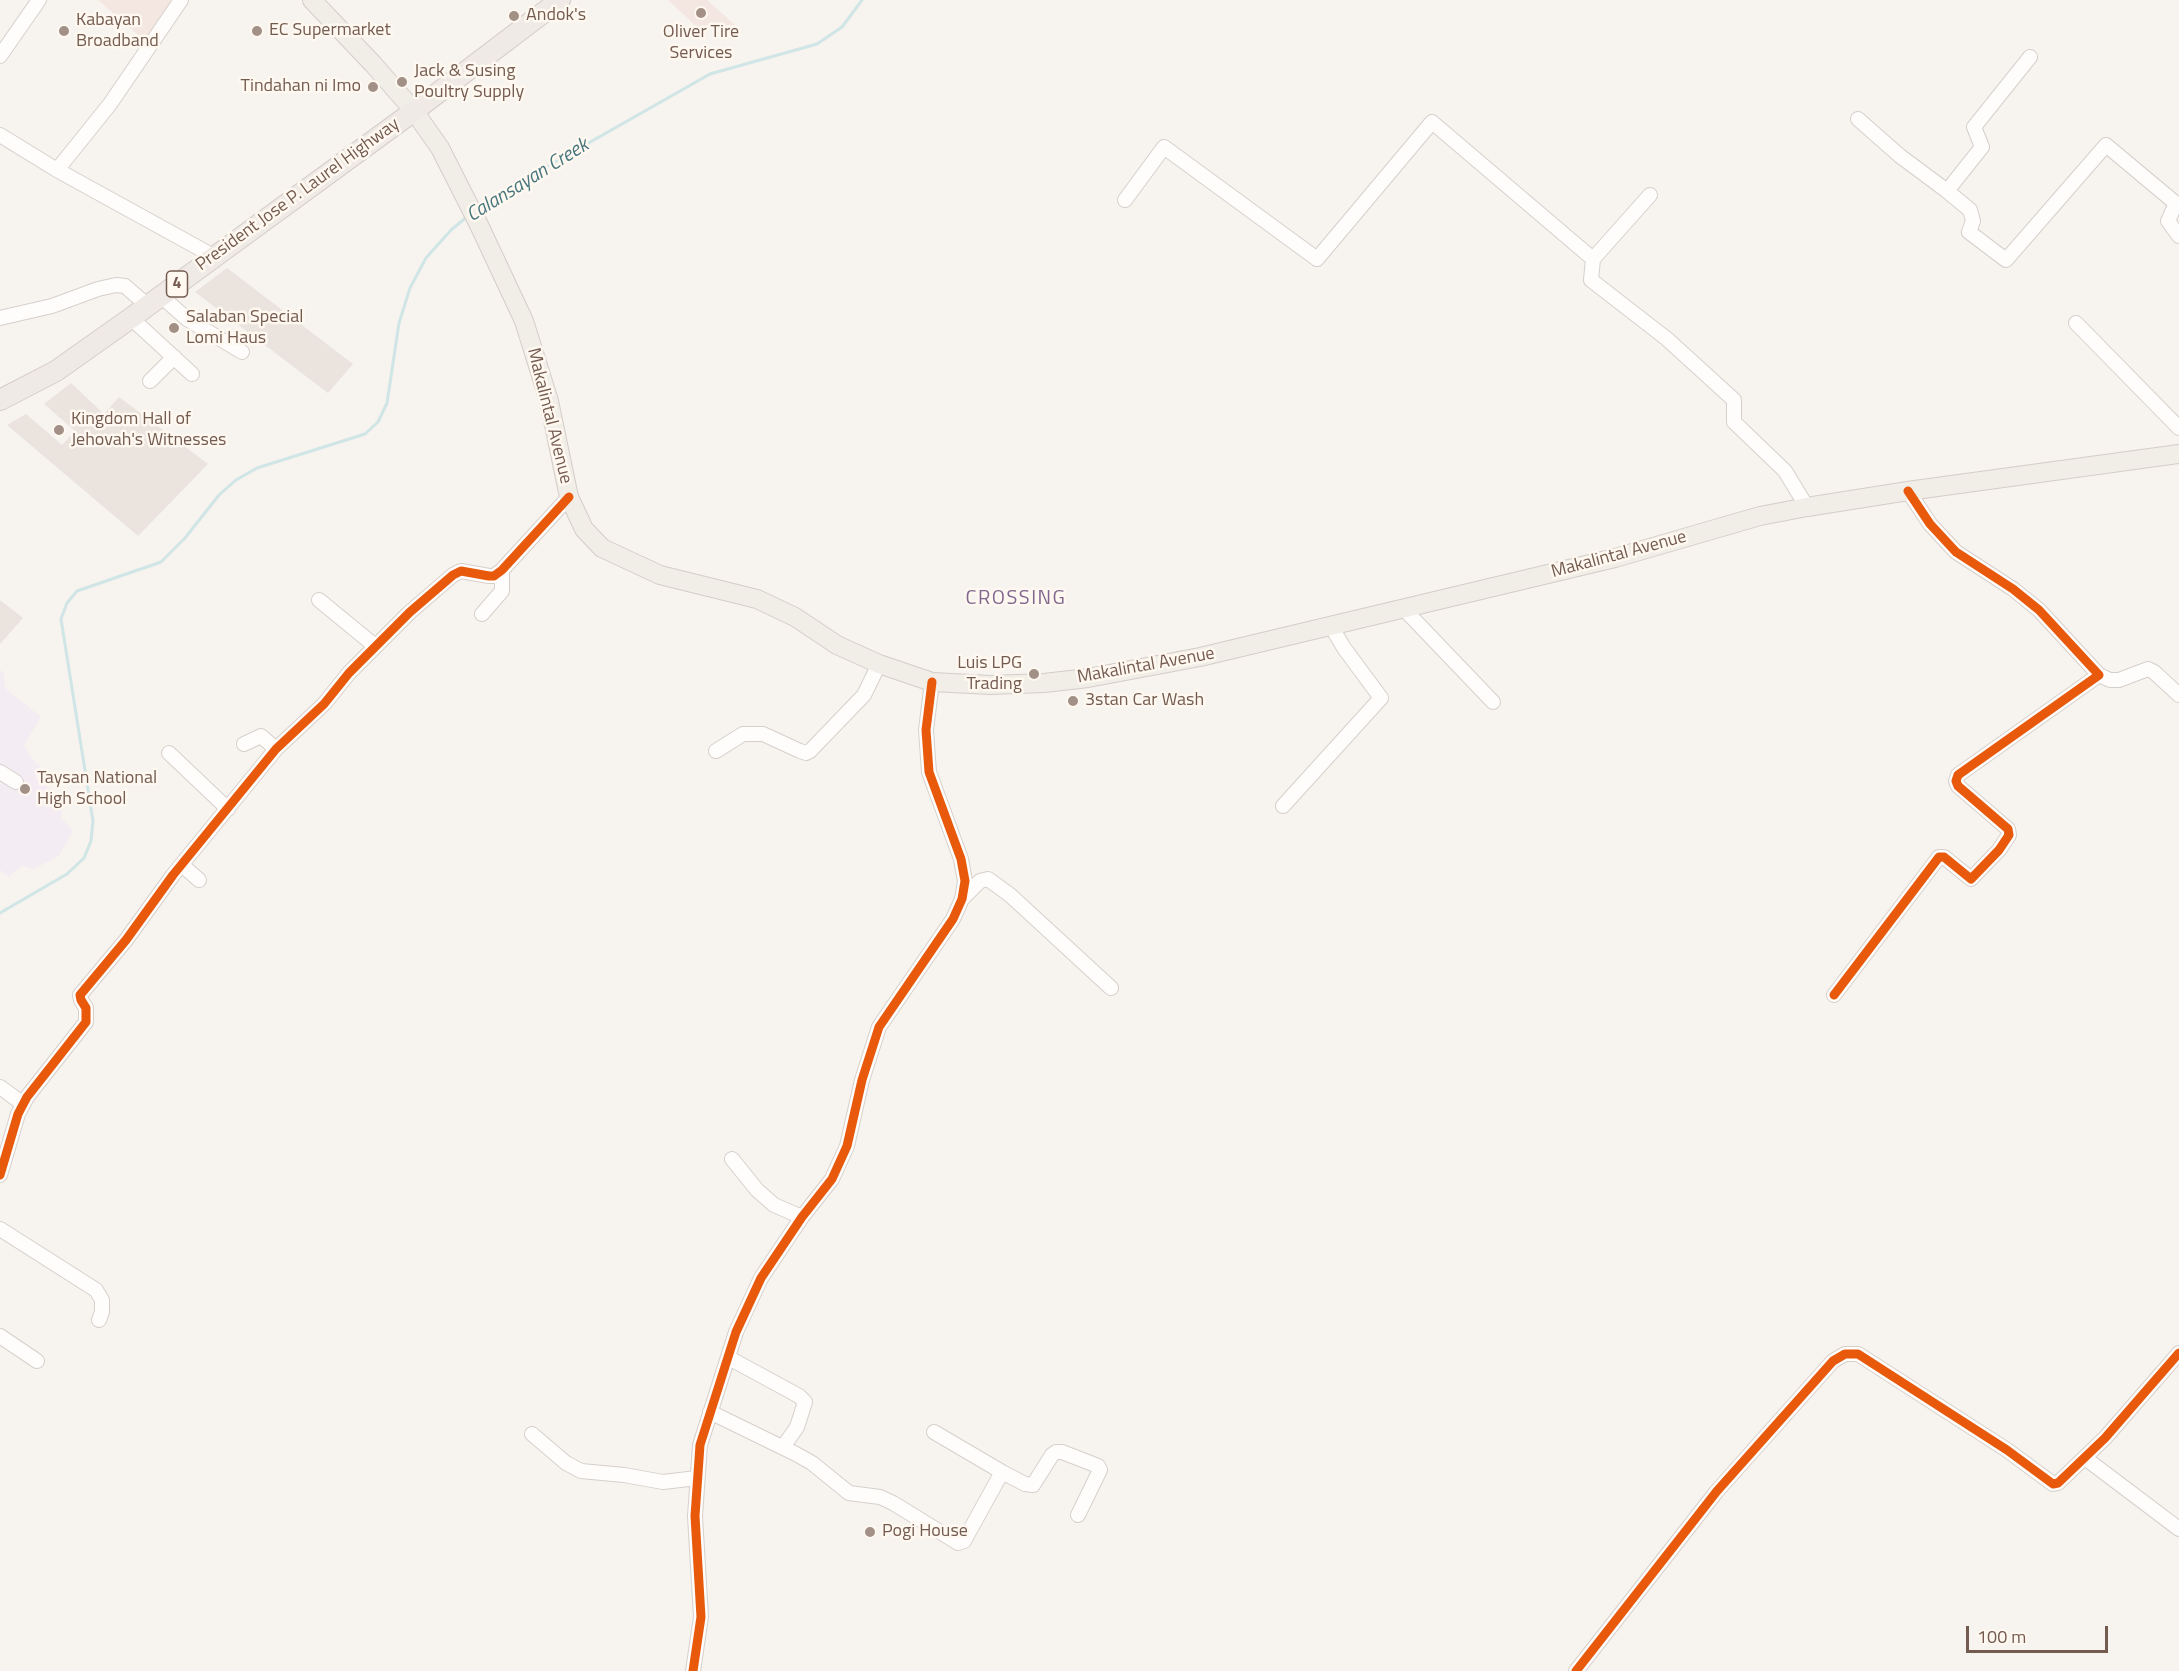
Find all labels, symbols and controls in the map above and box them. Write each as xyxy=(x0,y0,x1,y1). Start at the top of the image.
place label: Andok's xyxy=(526,5,586,27)
marker: Oliver Tire Services xyxy=(694,6,708,20)
marker: Andok's xyxy=(507,9,521,23)
place label: Kabayan Broadband xyxy=(76,10,159,52)
place label: EC Supermarket xyxy=(269,20,391,42)
place label: Oliver Tire Services xyxy=(663,22,739,64)
marker: Kabayan Broadband xyxy=(57,24,71,38)
marker: EC Supermarket xyxy=(250,24,264,38)
place label: Jack & Susing Poultry Supply xyxy=(414,61,524,104)
marker: Jack & Susing Poultry Supply xyxy=(395,75,409,89)
place label: Tindahan ni Imo xyxy=(241,76,361,98)
marker: Tindahan ni Imo xyxy=(366,80,380,94)
street label: President Jose P. Laurel Highway xyxy=(192,114,404,276)
water label: Calansayan Creek xyxy=(463,134,593,228)
road number: 4 xyxy=(166,271,188,297)
place label: Salaban Special Lomi Haus xyxy=(186,307,303,350)
marker: Salaban Special Lomi Haus xyxy=(167,321,181,335)
street label: Makalintal Avenue xyxy=(522,346,576,486)
place label: Kingdom Hall of Jehovah's Witnesses xyxy=(71,409,226,452)
marker: Kingdom Hall of Jehovah's Witnesses xyxy=(52,423,66,437)
street label: Makalintal Avenue xyxy=(1549,527,1689,583)
district label: CROSSING xyxy=(966,587,1066,611)
street label: Makalintal Avenue xyxy=(1076,643,1216,689)
place label: Luis LPG Trading xyxy=(957,653,1022,696)
marker: Luis LPG Trading xyxy=(1027,667,1041,681)
place label: 3stan Car Wash xyxy=(1085,690,1204,712)
marker: 3stan Car Wash xyxy=(1066,694,1080,708)
place label: Taysan National High School xyxy=(37,768,157,810)
marker: Taysan National High School xyxy=(18,782,32,796)
place label: Pogi House xyxy=(882,1521,968,1543)
marker: Pogi House xyxy=(863,1525,877,1539)
scale bar xyxy=(1969,1614,2112,1652)
text: 100 m xyxy=(1977,1623,2026,1650)

